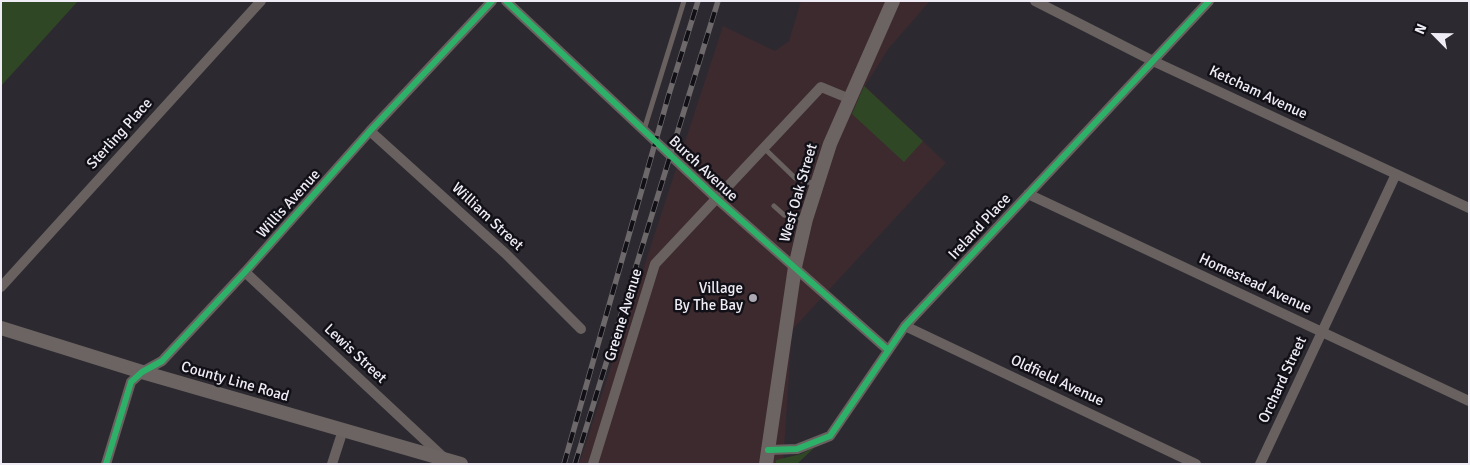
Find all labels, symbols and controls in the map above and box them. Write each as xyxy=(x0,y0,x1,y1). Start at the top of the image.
north arrow xyxy=(1410,10,1460,60)
text: N xyxy=(1411,21,1430,37)
street label: Ketcham Avenue xyxy=(1206,62,1310,124)
street label: Sterling Place xyxy=(83,95,157,173)
street label: Burch Avenue xyxy=(665,132,741,206)
street label: West Oak Street xyxy=(776,142,822,244)
street label: Willis Avenue xyxy=(253,166,325,242)
street label: William Street xyxy=(447,179,527,255)
street label: Ireland Place xyxy=(945,190,1015,264)
street label: Homestead Avenue xyxy=(1196,250,1314,318)
street label: Greene Avenue xyxy=(601,267,647,363)
place label: Village By The Bay xyxy=(674,280,743,315)
marker: Village By The Bay xyxy=(747,292,759,304)
street label: Lewis Street xyxy=(320,321,390,387)
street label: Orchard Street xyxy=(1255,334,1311,426)
street label: Oldfield Avenue xyxy=(1008,352,1106,410)
street label: County Line Road xyxy=(179,358,291,406)

